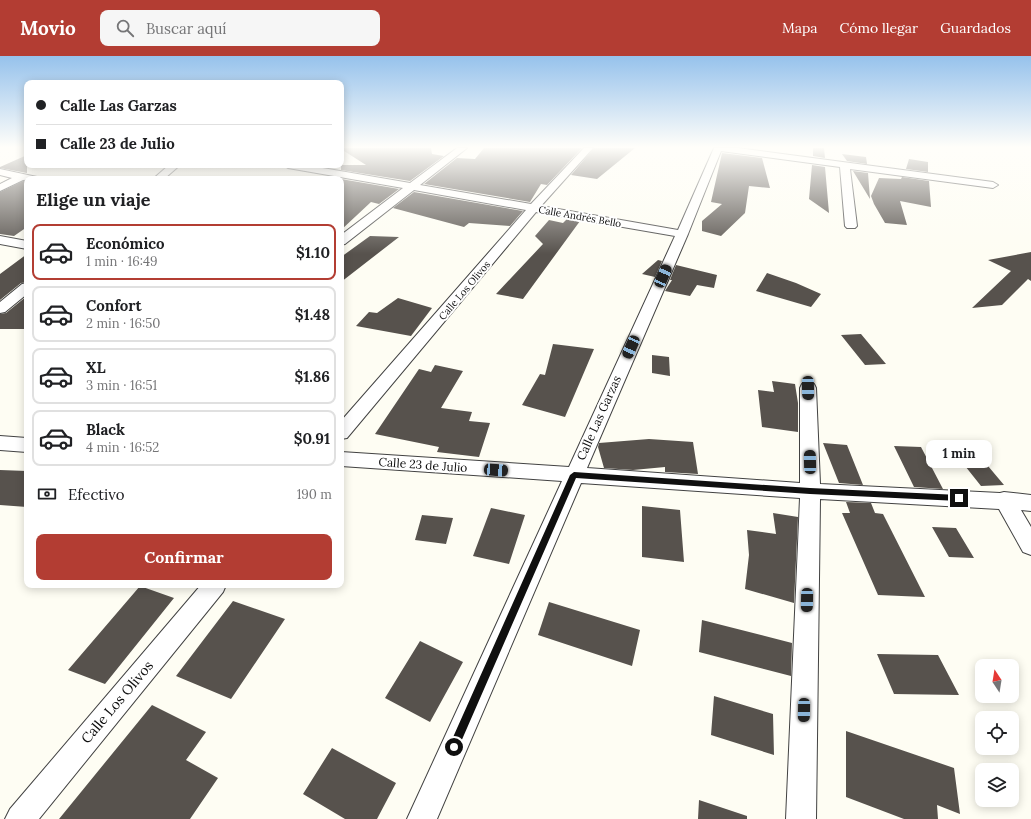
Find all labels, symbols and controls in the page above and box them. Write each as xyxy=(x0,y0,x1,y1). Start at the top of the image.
search box xyxy=(100,10,380,46)
text: Movio xyxy=(20,16,76,40)
icon: search xyxy=(114,17,136,39)
text: Buscar aquí xyxy=(146,19,227,38)
text: Mapa xyxy=(782,19,818,37)
text: Cómo llegar xyxy=(840,19,918,37)
text: Guardados xyxy=(940,19,1011,37)
text: Calle Las Garzas xyxy=(60,96,177,115)
text: Calle 23 de Julio xyxy=(60,134,175,153)
text: Elige un viaje xyxy=(36,188,151,211)
street label: Calle Andrés Bello xyxy=(538,203,622,230)
icon: car xyxy=(38,234,74,270)
text: Económico xyxy=(86,234,165,253)
text: $1.10 xyxy=(296,243,330,262)
text: 1 min · 16:49 xyxy=(86,253,157,270)
street label: Calle Los Olivos xyxy=(436,258,493,323)
car xyxy=(653,263,673,289)
icon: car xyxy=(38,296,74,332)
text: Confort xyxy=(86,296,142,315)
text: $1.48 xyxy=(295,305,330,324)
text: 2 min · 16:50 xyxy=(86,315,160,332)
car xyxy=(621,334,641,360)
icon: car xyxy=(38,358,74,394)
text: XL xyxy=(86,358,106,377)
text: $1.86 xyxy=(294,367,330,386)
street label: Calle Las Garzas xyxy=(573,373,624,463)
car xyxy=(802,376,814,400)
text: 3 min · 16:51 xyxy=(86,377,157,394)
icon: car xyxy=(38,420,74,456)
text: Black xyxy=(86,420,125,439)
text: $0.91 xyxy=(294,429,330,448)
text: 4 min · 16:52 xyxy=(86,439,159,456)
callout: 1 min xyxy=(926,440,992,468)
text: 1 min xyxy=(942,445,976,462)
car xyxy=(804,450,816,474)
street label: Calle 23 de Julio xyxy=(378,454,468,475)
car xyxy=(484,463,508,477)
icon: cash xyxy=(36,483,58,505)
text: Efectivo xyxy=(68,485,125,504)
text: 190 m xyxy=(297,486,332,503)
route end xyxy=(950,489,968,507)
button: Confirmar xyxy=(36,534,332,580)
car xyxy=(801,588,813,612)
street label: Calle Los Olivos xyxy=(77,657,157,747)
north arrow xyxy=(975,659,1019,703)
map controls xyxy=(975,659,1019,807)
car xyxy=(798,698,810,722)
button: locate xyxy=(975,711,1019,755)
route start xyxy=(445,738,463,756)
button: layers xyxy=(975,763,1019,807)

